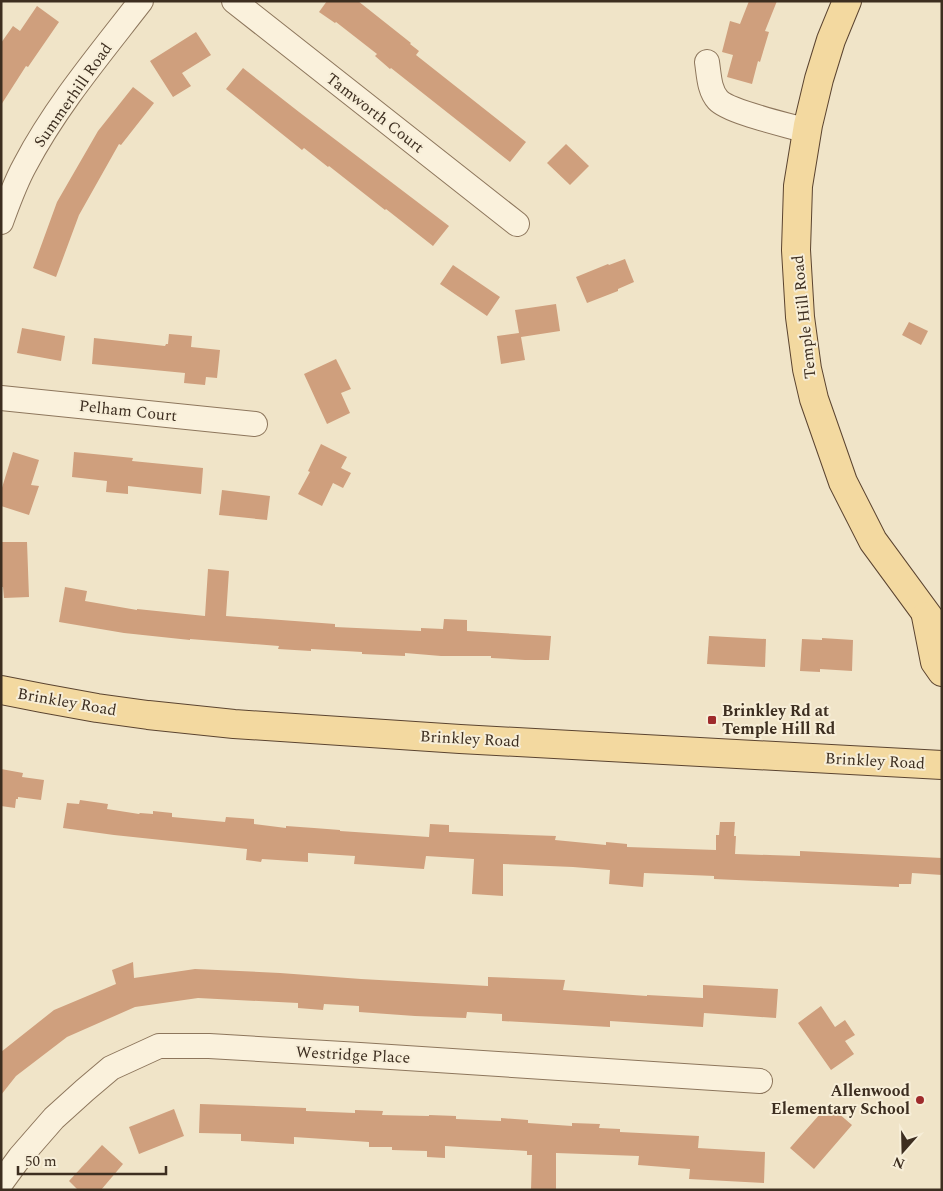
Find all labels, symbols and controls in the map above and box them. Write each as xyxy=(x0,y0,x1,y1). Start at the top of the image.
street label: Summerhill Road xyxy=(28,38,118,152)
street label: Tamworth Court xyxy=(321,67,429,159)
street label: Temple Hill Road xyxy=(786,254,822,380)
street label: Pelham Court xyxy=(78,394,179,428)
street label: Brinkley Road xyxy=(16,681,118,723)
place label: Brinkley Rd at Temple Hill Rd xyxy=(722,699,835,741)
marker: Brinkley Rd at Temple Hill Rd xyxy=(706,714,718,726)
street label: Brinkley Road xyxy=(419,724,521,754)
street label: Brinkley Road xyxy=(824,746,926,776)
street label: Westridge Place xyxy=(295,1040,411,1070)
place label: Allenwood Elementary School xyxy=(771,1079,910,1121)
marker: Allenwood Elementary School xyxy=(914,1094,926,1106)
north arrow xyxy=(878,1126,928,1176)
scale bar xyxy=(18,1144,165,1176)
text: 50 m xyxy=(25,1150,57,1173)
text: N xyxy=(890,1151,908,1175)

